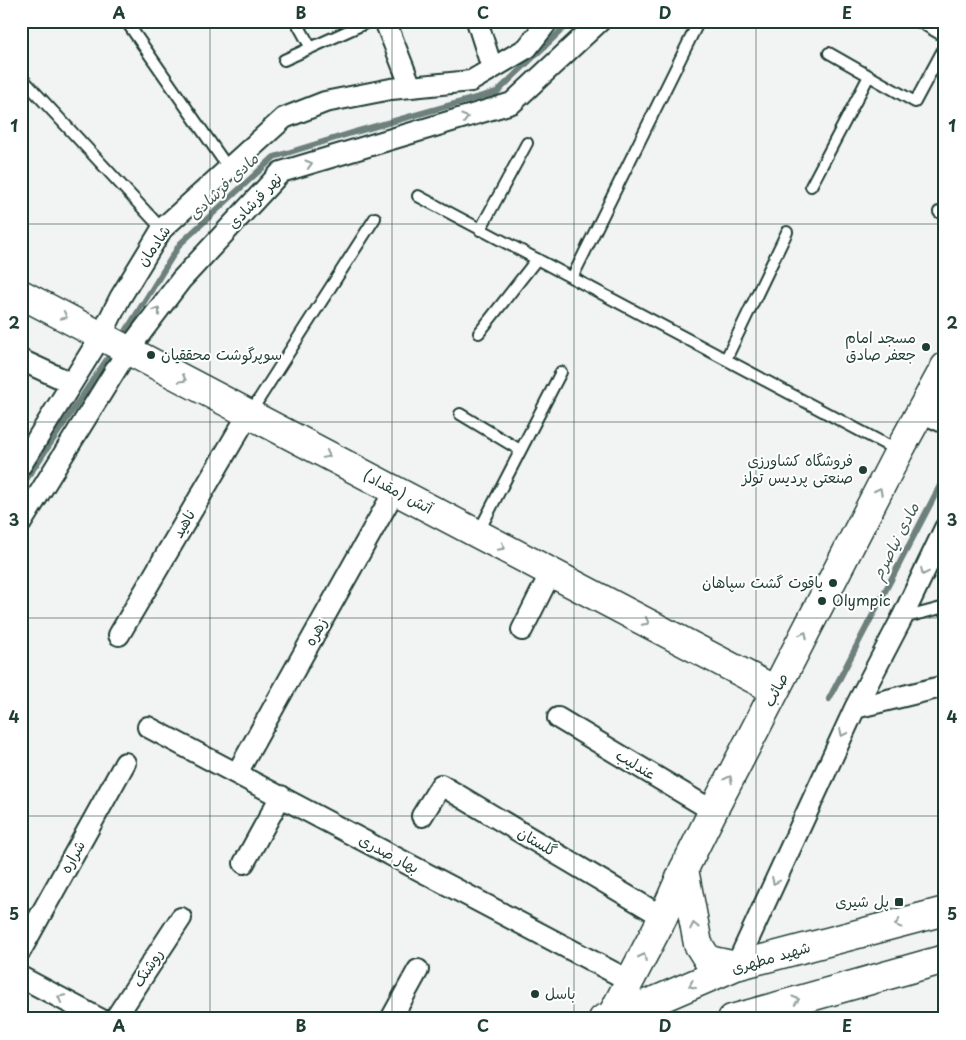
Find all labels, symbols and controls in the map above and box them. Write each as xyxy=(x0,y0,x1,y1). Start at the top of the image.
text: A xyxy=(113,0,126,24)
text: B xyxy=(296,0,307,24)
text: C xyxy=(477,0,489,24)
text: D xyxy=(659,0,671,24)
text: E xyxy=(842,0,852,24)
text: 1 xyxy=(10,113,18,137)
text: 1 xyxy=(948,113,956,137)
one-way arrow xyxy=(460,114,468,124)
water label: مادی فرشادی xyxy=(182,146,263,224)
one-way arrow xyxy=(304,159,312,169)
street label: نهر فرشادی xyxy=(221,167,287,233)
street label: شادمان xyxy=(130,220,175,270)
one-way arrow xyxy=(152,308,160,317)
text: 2 xyxy=(8,310,20,334)
one-way arrow xyxy=(59,310,68,320)
text: 2 xyxy=(946,310,958,334)
place label: مسجد امام جعفر صادق xyxy=(845,325,916,365)
marker: مسجد امام جعفر صادق xyxy=(920,341,932,353)
place label: سوپرگوشت محققیان xyxy=(161,342,282,365)
marker: سوپرگوشت محققیان xyxy=(145,349,157,361)
one-way arrow xyxy=(178,373,187,383)
one-way arrow xyxy=(322,448,331,458)
place label: فروشگاه کشاورزی صنعتی پردیس تولز xyxy=(740,448,853,488)
street label: آتش (مقداد) xyxy=(360,463,439,519)
marker: فروشگاه کشاورزی صنعتی پردیس تولز xyxy=(857,464,869,476)
one-way arrow xyxy=(873,487,883,496)
water label: مادی نیاصرم xyxy=(864,497,926,585)
street label: ناهید xyxy=(165,505,200,542)
text: 3 xyxy=(9,507,19,531)
text: 3 xyxy=(947,507,957,531)
one-way arrow xyxy=(497,540,506,550)
one-way arrow xyxy=(919,567,930,576)
place label: یاقوت گشت سپاهان xyxy=(702,570,823,593)
marker: یاقوت گشت سپاهان xyxy=(827,577,839,589)
place label: Olympic xyxy=(832,588,891,611)
marker: Olympic xyxy=(816,595,828,607)
street label: زهره xyxy=(298,613,332,650)
one-way arrow xyxy=(641,616,650,626)
one-way arrow xyxy=(798,631,808,640)
street label: صائب xyxy=(756,668,793,710)
text: 4 xyxy=(9,704,20,728)
text: 4 xyxy=(947,704,958,728)
one-way arrow xyxy=(839,728,850,737)
street label: عندلیب xyxy=(612,743,662,785)
one-way arrow xyxy=(723,775,733,784)
street label: گلستان xyxy=(514,820,562,861)
street label: بهار صدری xyxy=(356,827,424,878)
street label: شراره xyxy=(53,836,90,877)
one-way arrow xyxy=(771,876,782,885)
place label: پل شیری xyxy=(835,889,889,912)
marker: پل شیری xyxy=(893,896,905,908)
text: 5 xyxy=(9,901,19,925)
text: 5 xyxy=(947,901,957,925)
one-way arrow xyxy=(894,918,902,928)
one-way arrow xyxy=(689,922,700,931)
street label: شهید مطهری xyxy=(728,934,813,979)
street label: روشنک xyxy=(126,943,168,991)
one-way arrow xyxy=(637,953,647,962)
one-way arrow xyxy=(688,978,697,989)
place label: باسل xyxy=(545,981,576,1004)
marker: باسل xyxy=(529,988,541,1000)
one-way arrow xyxy=(57,994,66,1004)
one-way arrow xyxy=(791,996,799,1006)
text: A xyxy=(113,1013,126,1037)
text: B xyxy=(296,1013,307,1037)
text: C xyxy=(477,1013,489,1037)
text: D xyxy=(659,1013,671,1037)
text: E xyxy=(842,1013,852,1037)

